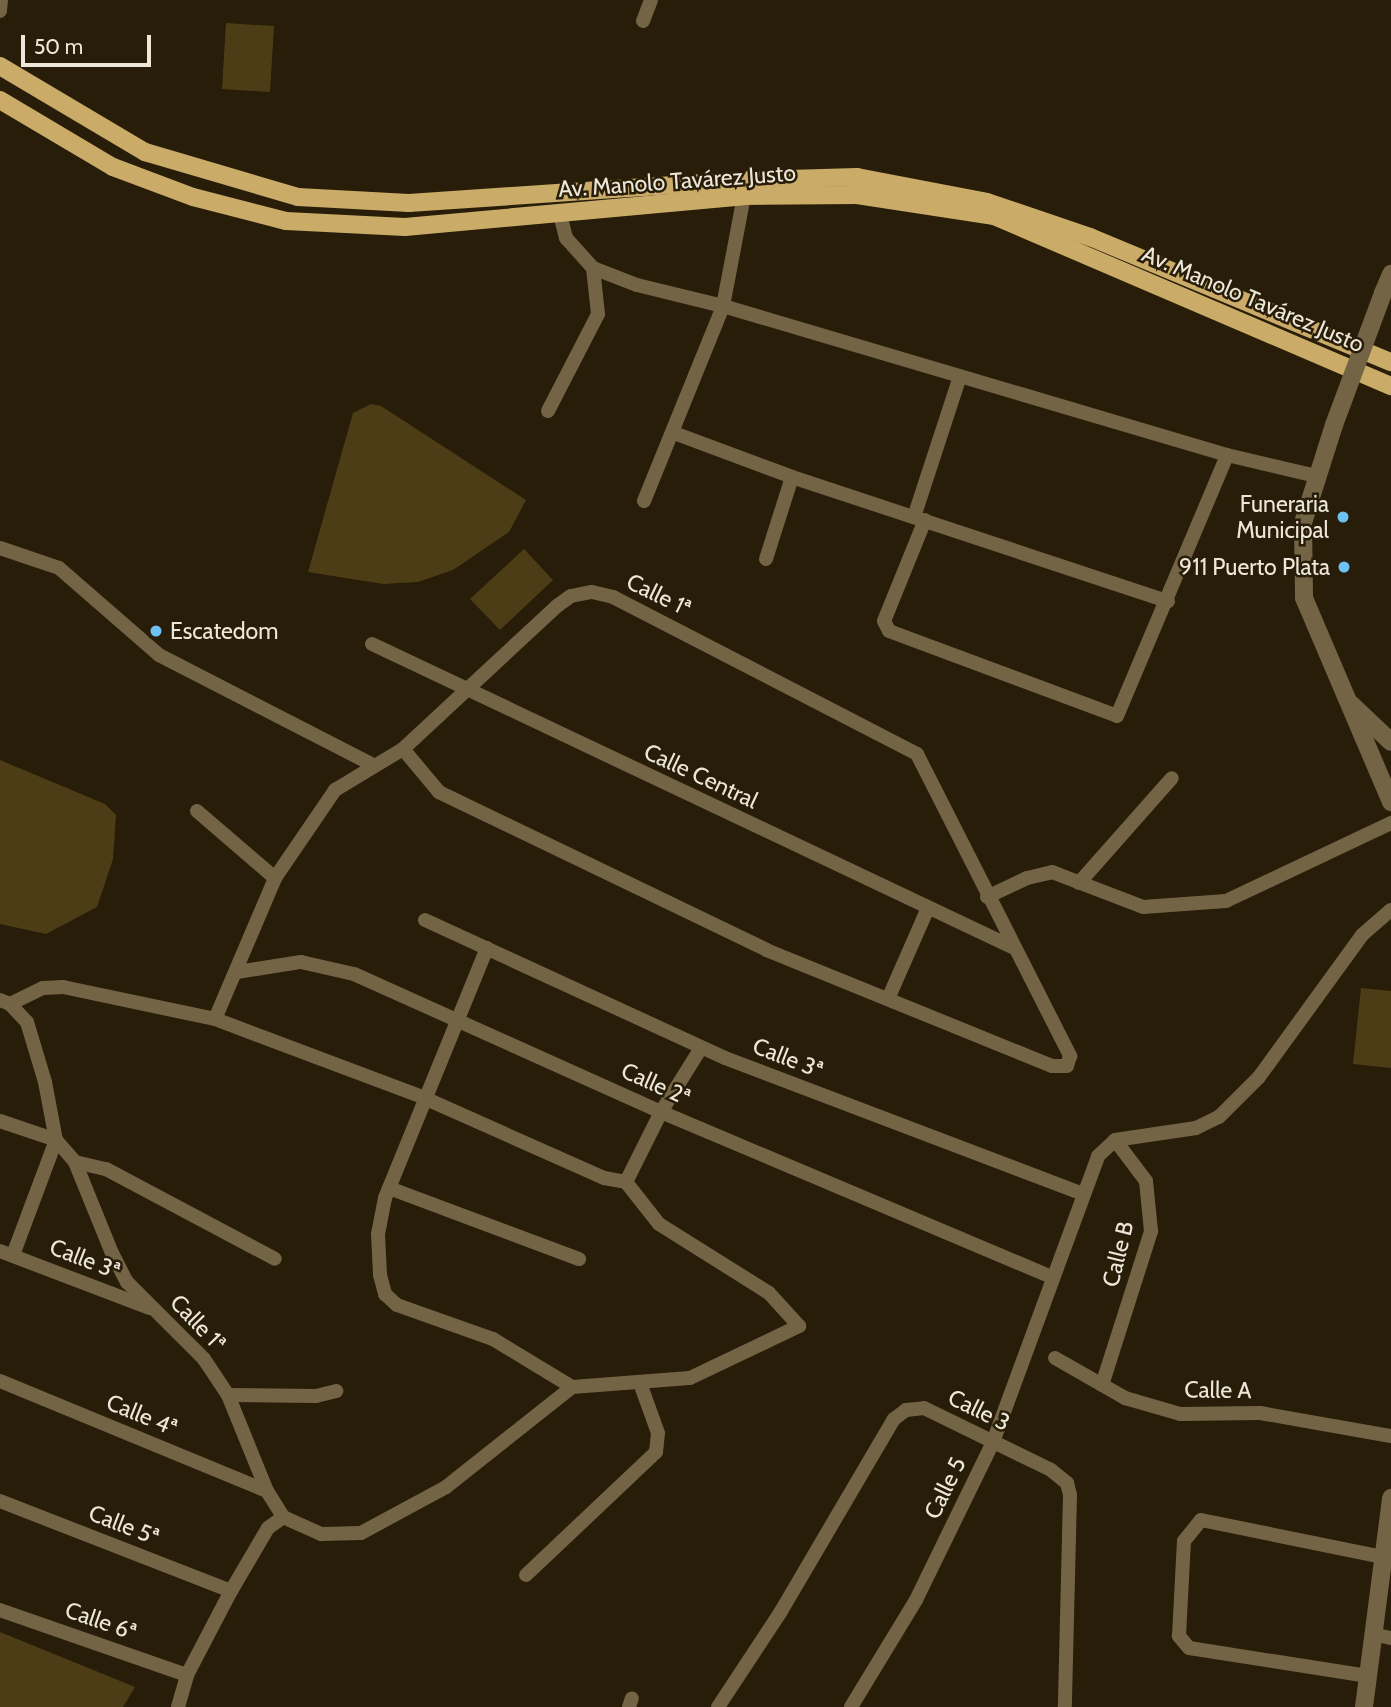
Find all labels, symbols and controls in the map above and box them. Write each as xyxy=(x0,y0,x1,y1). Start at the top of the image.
scale bar xyxy=(24,21,154,65)
text: 50 m xyxy=(34,34,83,59)
street label: Av. Manolo Tavárez Justo xyxy=(557,159,797,203)
street label: Av. Manolo Tavárez Justo xyxy=(1138,240,1368,358)
place label: Funeraria Municipal xyxy=(1236,490,1329,544)
marker: Funeraria Municipal xyxy=(1335,509,1351,525)
place label: 911 Puerto Plata xyxy=(1179,553,1330,581)
marker: 911 Puerto Plata xyxy=(1336,559,1352,575)
street label: Calle 1ª xyxy=(622,568,696,622)
place label: Escatedom xyxy=(170,617,278,645)
marker: Escatedom xyxy=(148,623,164,639)
street label: Calle Central xyxy=(640,738,762,814)
street label: Calle 3ª xyxy=(749,1032,827,1084)
street label: Calle 2ª xyxy=(617,1057,695,1111)
street label: Calle B xyxy=(1097,1218,1139,1290)
street label: Calle 3ª xyxy=(46,1233,124,1285)
street label: Calle 1ª xyxy=(164,1289,232,1357)
street label: Calle A xyxy=(1184,1376,1252,1404)
street label: Calle 3 xyxy=(944,1383,1014,1437)
street label: Calle 4ª xyxy=(102,1388,182,1442)
street label: Calle 5 xyxy=(918,1453,972,1523)
street label: Calle 5ª xyxy=(85,1499,163,1551)
street label: Calle 6ª xyxy=(62,1596,140,1646)

